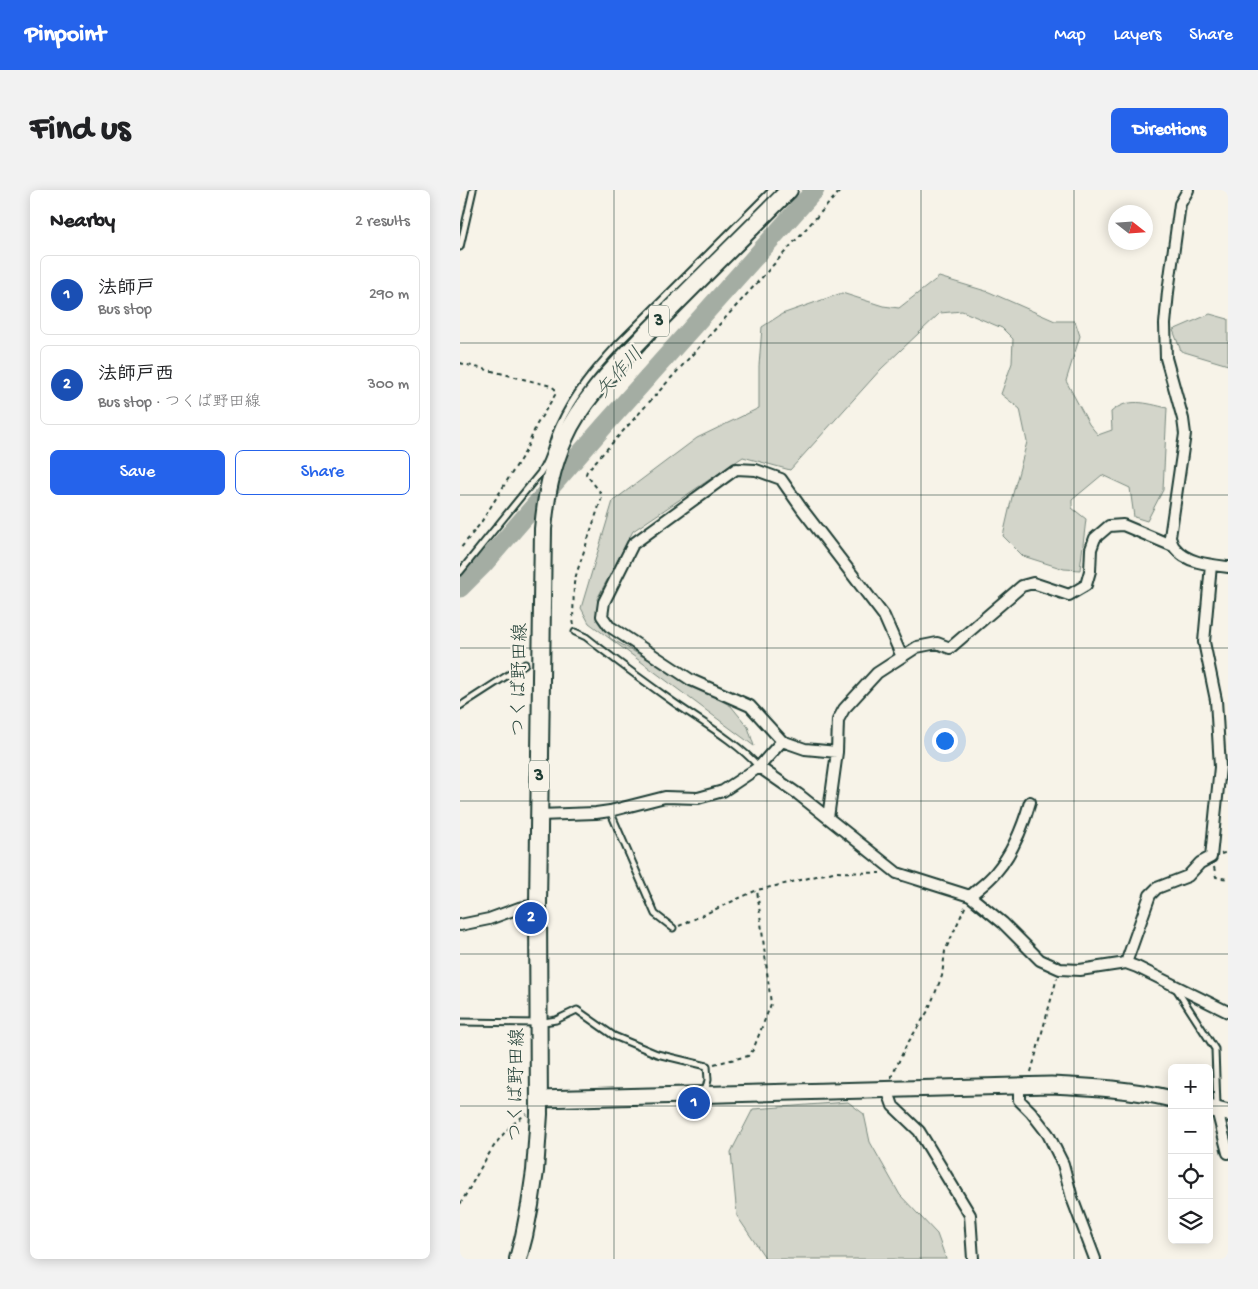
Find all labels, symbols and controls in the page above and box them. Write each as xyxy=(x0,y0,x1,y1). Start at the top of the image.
text: Pinpoint xyxy=(25,21,106,50)
text: Map xyxy=(1054,25,1086,46)
text: Layers xyxy=(1114,25,1161,46)
text: Share xyxy=(1189,25,1233,46)
button: Directions xyxy=(1111,108,1228,153)
text: Find us xyxy=(30,110,130,151)
north arrow xyxy=(1108,205,1153,250)
text: Nearby xyxy=(50,210,115,235)
text: 2 results xyxy=(355,213,410,232)
text: 法師戸 xyxy=(98,278,155,301)
text: 1 xyxy=(64,286,70,305)
text: 290 m xyxy=(369,286,409,305)
text: Bus stop xyxy=(98,301,152,320)
road number: 3 xyxy=(649,305,669,336)
water label: 矢作川 xyxy=(591,343,650,404)
text: 法師戸西 xyxy=(98,364,174,387)
text: 2 xyxy=(63,376,71,395)
text: 300 m xyxy=(367,376,409,395)
text: Bus stop · つくば野田線 xyxy=(98,394,261,413)
button: Save xyxy=(50,450,225,495)
button: Share xyxy=(235,450,410,495)
street label: つくば野田線 xyxy=(508,623,533,737)
your location xyxy=(932,728,958,754)
road number: 3 xyxy=(529,760,549,792)
pin: 2 xyxy=(515,899,547,937)
street label: つくば野田線 xyxy=(505,1028,530,1142)
map controls xyxy=(1168,1064,1213,1244)
button: + xyxy=(1168,1064,1213,1109)
pin: 1 xyxy=(678,1084,710,1122)
button: − xyxy=(1168,1109,1213,1154)
button: locate xyxy=(1168,1154,1213,1199)
button: layers xyxy=(1168,1199,1213,1244)

